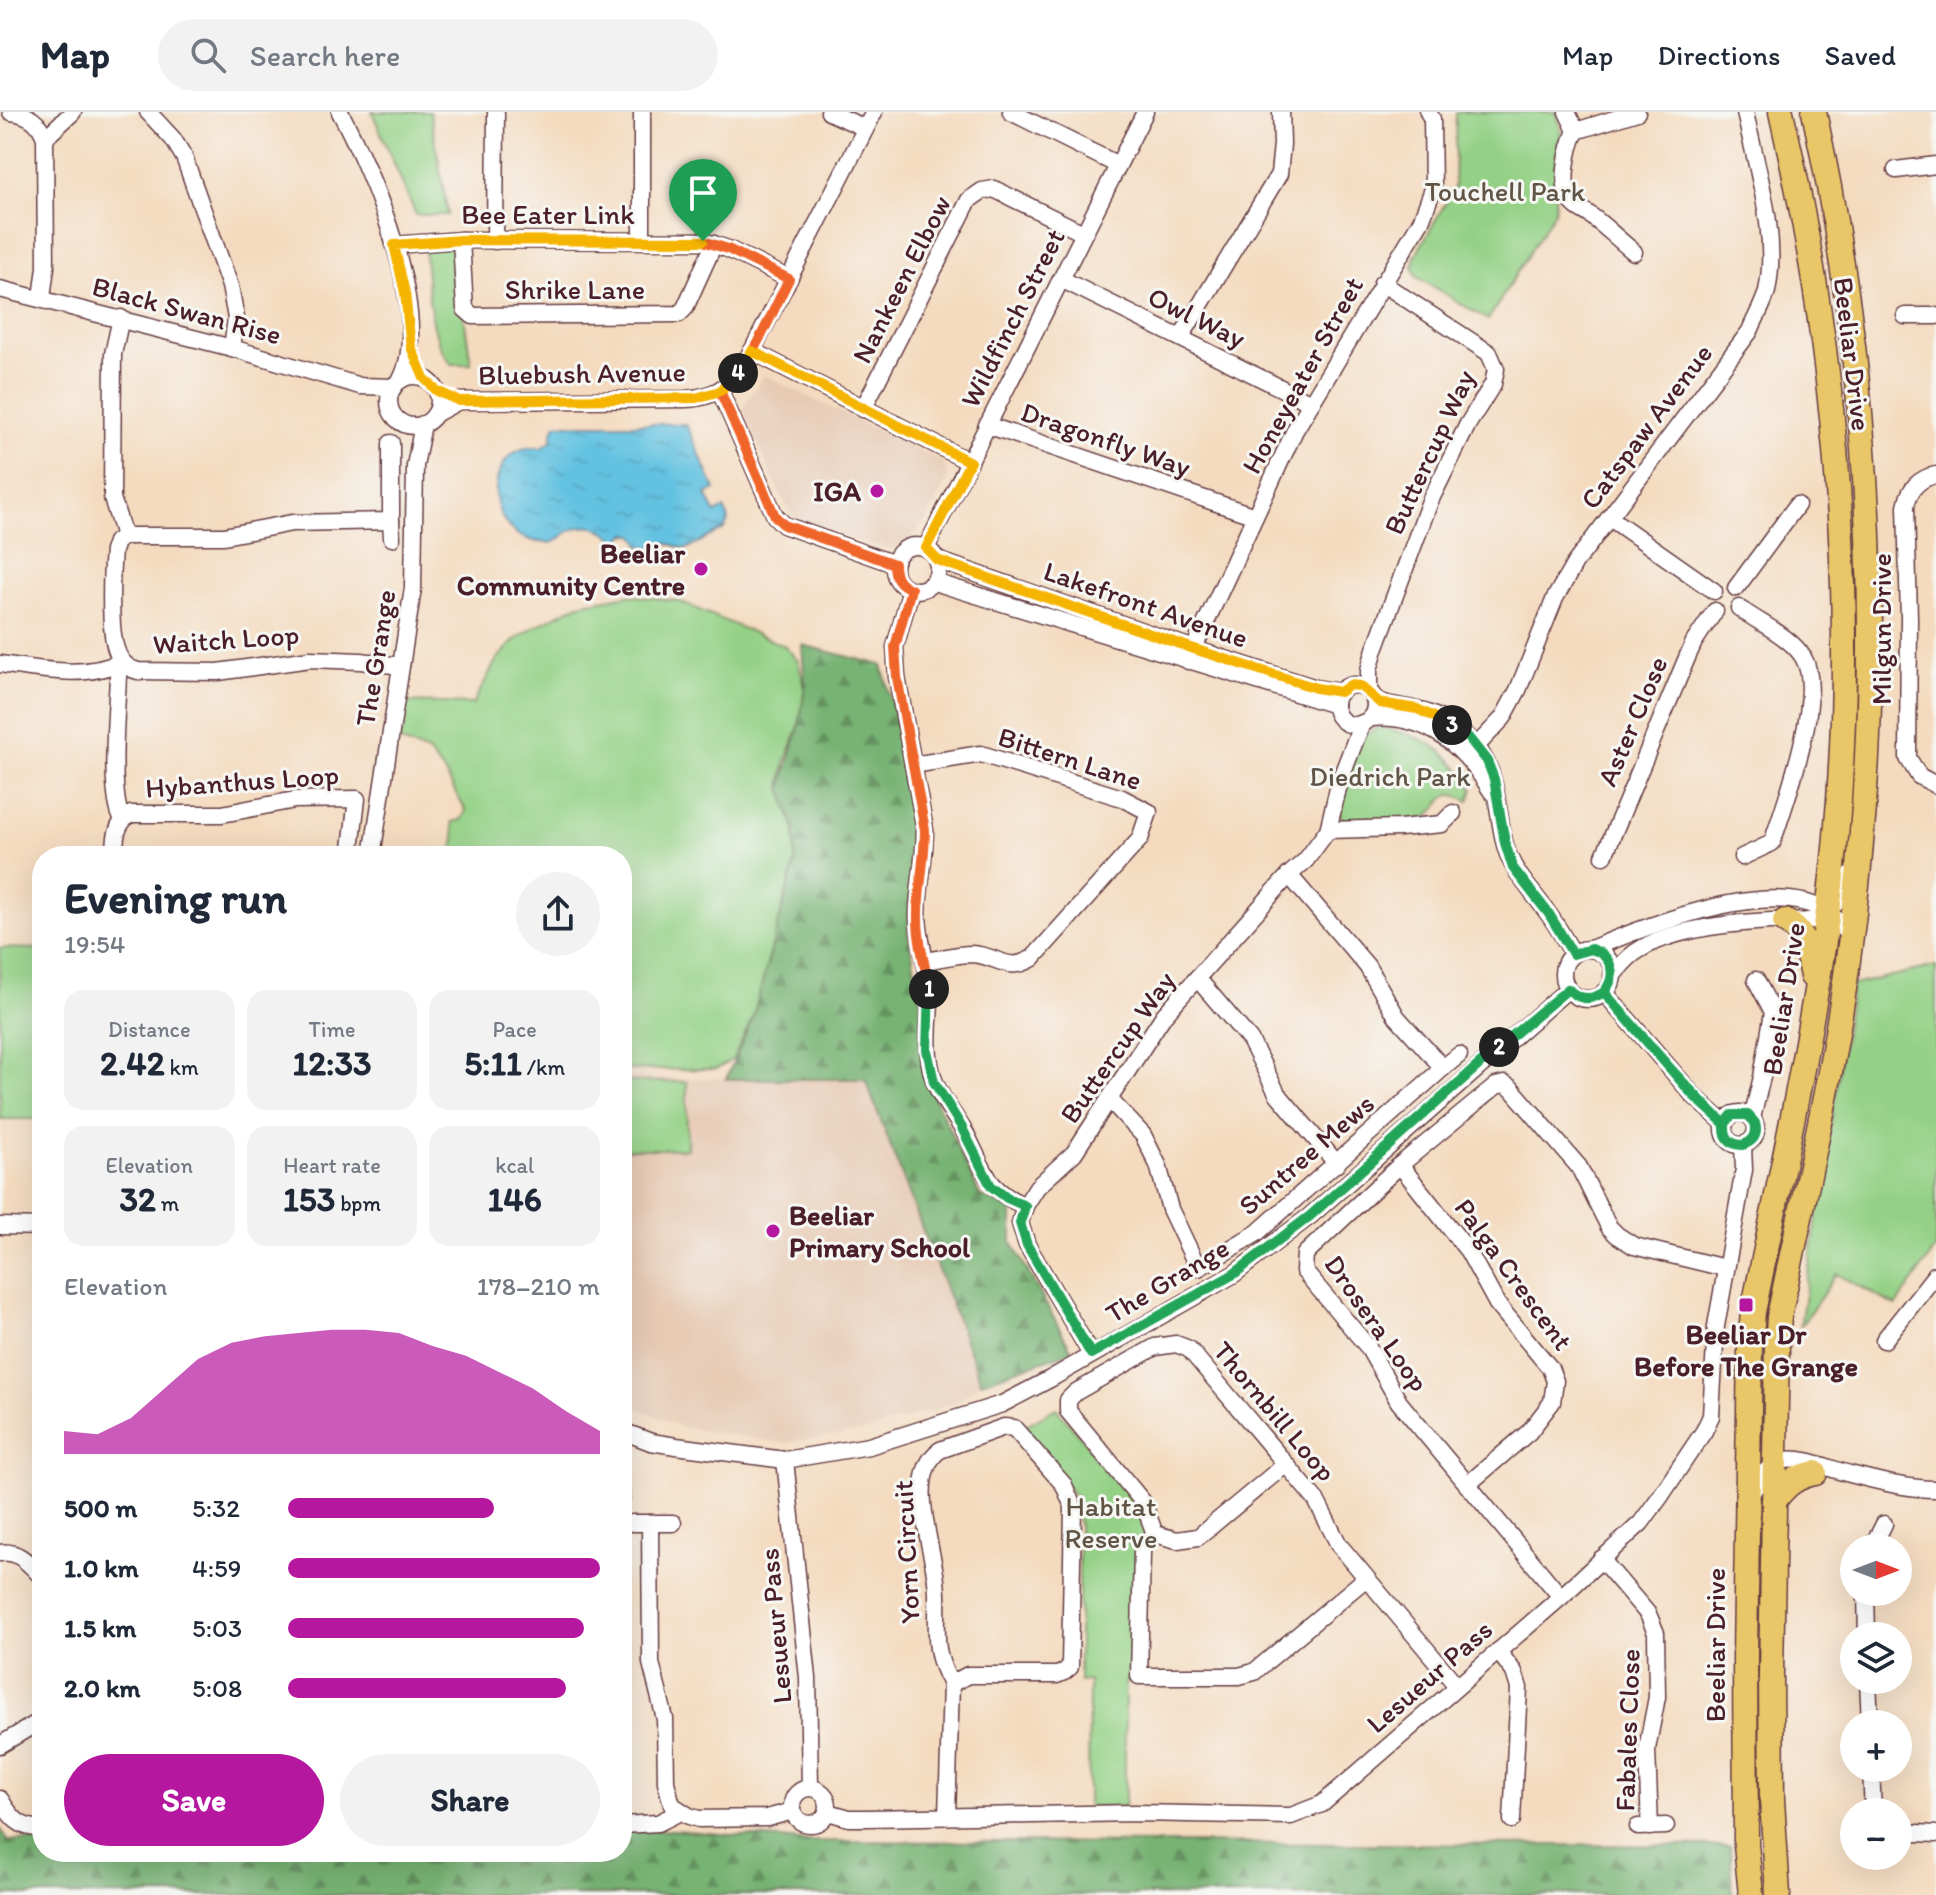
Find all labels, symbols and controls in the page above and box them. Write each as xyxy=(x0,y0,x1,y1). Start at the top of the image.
search box xyxy=(158,19,718,91)
text: Map xyxy=(40,32,110,78)
icon: search xyxy=(186,33,230,77)
text: Search here xyxy=(250,37,400,74)
text: Map xyxy=(1562,38,1613,72)
text: Directions xyxy=(1657,38,1781,72)
text: Saved xyxy=(1825,38,1896,72)
pin xyxy=(669,159,737,241)
icon: arrive xyxy=(681,171,725,215)
park label: Touchell Park xyxy=(1425,174,1586,208)
street label: Nankeen Elbow xyxy=(844,189,958,369)
street label: Bee Eater Link xyxy=(461,197,635,231)
street label: Wildfinch Street xyxy=(952,223,1072,413)
street label: Black Swan Rise xyxy=(89,268,285,352)
street label: Honeyeater Street xyxy=(1234,271,1370,479)
street label: Shrike Lane xyxy=(505,272,645,306)
street label: Beeliar Drive xyxy=(1827,275,1879,433)
street label: Owl Way xyxy=(1143,279,1251,355)
street label: Catspaw Avenue xyxy=(1573,337,1719,515)
pin: 4 xyxy=(718,353,758,393)
street label: Bluebush Avenue xyxy=(478,354,686,392)
text: 4 xyxy=(731,359,745,386)
street label: Buttercup Way xyxy=(1376,364,1482,540)
street label: Dragonfly Way xyxy=(1017,394,1195,484)
place label: IGA xyxy=(813,474,861,508)
marker: IGA xyxy=(868,482,886,500)
place label: Beeliar Community Centre xyxy=(457,536,685,602)
street label: Lakefront Avenue xyxy=(1039,553,1253,655)
street label: Milgun Drive xyxy=(1864,553,1898,705)
marker: Beeliar Community Centre xyxy=(692,560,710,578)
street label: The Grange xyxy=(347,587,403,729)
street label: Waitch Loop xyxy=(152,617,300,661)
street label: Aster Close xyxy=(1589,651,1675,791)
pin: 3 xyxy=(1432,705,1472,745)
text: 3 xyxy=(1446,711,1458,738)
street label: Bittern Lane xyxy=(994,719,1146,797)
street label: Hybanthus Loop xyxy=(144,757,340,805)
park label: Diedrich Park xyxy=(1309,759,1471,793)
text: Evening run xyxy=(64,871,287,924)
button: share xyxy=(516,872,600,956)
street label: Beeliar Drive xyxy=(1754,920,1812,1078)
text: 19:54 xyxy=(64,928,125,960)
street label: Buttercup Way xyxy=(1052,964,1182,1130)
pin: 1 xyxy=(909,969,949,1009)
text: 1 xyxy=(924,975,934,1002)
text: Distance xyxy=(108,1016,191,1043)
text: Time xyxy=(309,1016,355,1043)
text: Pace xyxy=(493,1016,537,1043)
pin: 2 xyxy=(1479,1027,1519,1067)
text: 2 xyxy=(1493,1033,1505,1060)
text: 2.42 xyxy=(100,1043,165,1084)
text: 12:33 xyxy=(292,1043,372,1084)
text: 5:11 xyxy=(464,1043,522,1084)
text: km xyxy=(165,1054,199,1081)
text: /km xyxy=(522,1054,565,1081)
street label: Suntree Mews xyxy=(1231,1086,1381,1222)
text: Elevation xyxy=(106,1152,193,1179)
text: Heart rate xyxy=(283,1152,381,1179)
text: kcal xyxy=(495,1152,534,1179)
text: 32 xyxy=(119,1179,156,1220)
text: 153 xyxy=(283,1179,335,1220)
text: 146 xyxy=(488,1179,542,1220)
text: m xyxy=(156,1190,179,1217)
text: bpm xyxy=(335,1190,381,1217)
street label: Palga Crescent xyxy=(1447,1191,1581,1357)
place label: Beeliar Primary School xyxy=(789,1198,970,1264)
marker: Beeliar Primary School xyxy=(764,1222,782,1240)
street label: The Grange xyxy=(1099,1230,1235,1330)
street label: Drosera Loop xyxy=(1317,1248,1437,1398)
text: Elevation xyxy=(64,1270,167,1302)
text: 178–210 m xyxy=(477,1270,600,1302)
marker: Beeliar Dr Before The Grange xyxy=(1737,1296,1755,1314)
place label: Beeliar Dr Before The Grange xyxy=(1634,1317,1858,1383)
street label: Thornbill Loop xyxy=(1206,1334,1344,1488)
street label: Yorn Circuit xyxy=(885,1480,927,1624)
park label: Habitat Reserve xyxy=(1065,1489,1157,1555)
text: 500 m xyxy=(64,1492,137,1524)
text: 5:32 xyxy=(192,1492,240,1524)
north arrow xyxy=(1840,1534,1912,1606)
map controls xyxy=(1840,1534,1912,1870)
street label: Lesueur Pass xyxy=(751,1547,799,1705)
text: 1.0 km xyxy=(64,1552,139,1584)
text: 4:59 xyxy=(192,1552,241,1584)
street label: Beeliar Drive xyxy=(1698,1568,1732,1722)
text: 1.5 km xyxy=(64,1612,136,1644)
text: 5:03 xyxy=(192,1612,242,1644)
street label: Lesueur Pass xyxy=(1359,1612,1499,1740)
button: layers xyxy=(1840,1622,1912,1694)
street label: Fabales Close xyxy=(1607,1648,1647,1812)
text: 2.0 km xyxy=(64,1672,140,1704)
text: 5:08 xyxy=(192,1672,242,1704)
button: + xyxy=(1840,1710,1912,1782)
button: Save xyxy=(64,1754,324,1846)
button: Share xyxy=(340,1754,600,1846)
button: − xyxy=(1840,1798,1912,1870)

